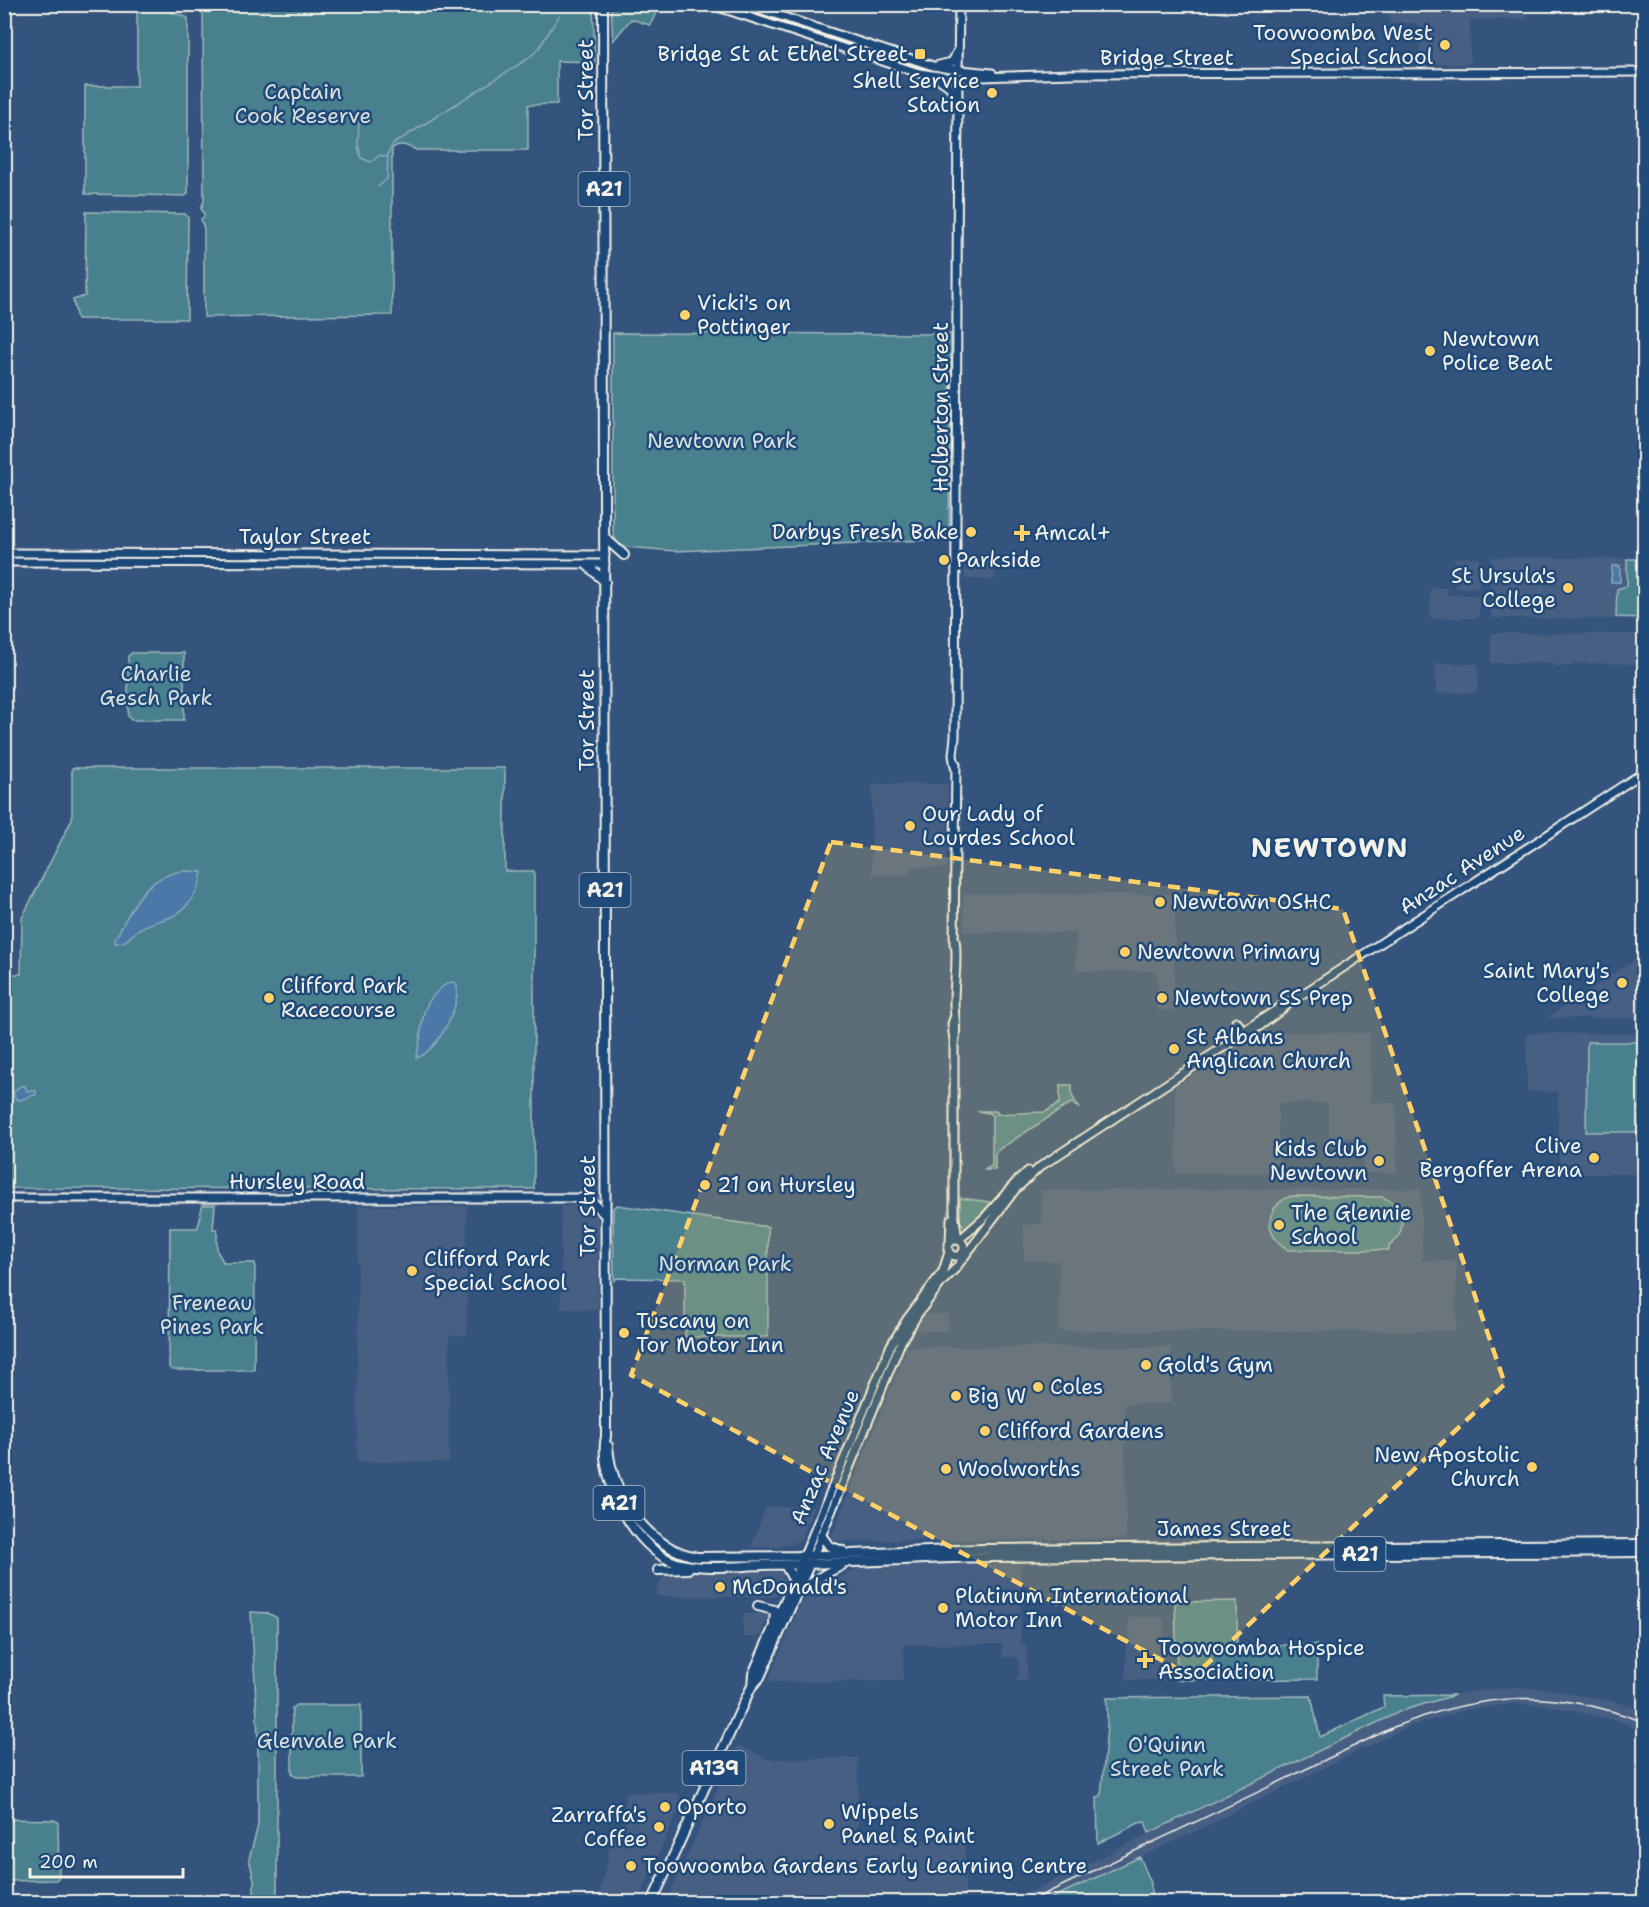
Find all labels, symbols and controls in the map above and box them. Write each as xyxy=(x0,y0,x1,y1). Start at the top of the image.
place label: Toowoomba West Special School xyxy=(1253,19,1434,71)
marker: Toowoomba West Special School xyxy=(1438,38,1452,52)
street label: Tor Street xyxy=(572,39,600,141)
place label: Bridge St at Ethel Street xyxy=(658,40,908,68)
street label: Bridge Street xyxy=(1100,44,1234,72)
marker: Bridge St at Ethel Street xyxy=(913,47,927,61)
place label: Shell Service Station xyxy=(852,67,980,119)
park label: Captain Cook Reserve xyxy=(235,78,371,130)
marker: Shell Service Station xyxy=(985,86,999,100)
road number: A21 xyxy=(578,172,630,206)
place label: Vicki's on Pottinger xyxy=(697,289,791,341)
marker: Vicki's on Pottinger xyxy=(678,308,692,322)
street label: Holberton Street xyxy=(927,322,955,492)
place label: Newtown Police Beat xyxy=(1442,325,1553,377)
marker: Newtown Police Beat xyxy=(1423,344,1437,358)
park label: Newtown Park xyxy=(647,427,797,455)
place label: Darbys Fresh Bake xyxy=(772,518,959,546)
place label: Amcal+ xyxy=(1034,519,1111,547)
street label: Taylor Street xyxy=(239,523,371,551)
marker: Darbys Fresh Bake xyxy=(964,525,978,539)
marker: Amcal+ xyxy=(1015,526,1029,540)
place label: Parkside xyxy=(956,546,1041,574)
marker: Parkside xyxy=(937,553,951,567)
place label: St Ursula's College xyxy=(1451,562,1556,614)
marker: St Ursula's College xyxy=(1561,581,1575,595)
park label: Charlie Gesch Park xyxy=(99,660,213,712)
street label: Tor Street xyxy=(573,669,601,771)
place label: Our Lady of Lourdes School xyxy=(922,800,1076,852)
marker: Our Lady of Lourdes School xyxy=(903,819,917,833)
street label: Anzac Avenue xyxy=(1394,819,1530,921)
district label: NEWTOWN xyxy=(1251,829,1409,866)
road number: A21 xyxy=(580,873,630,907)
place label: Newtown OSHC xyxy=(1172,888,1331,916)
marker: Newtown OSHC xyxy=(1153,895,1167,909)
place label: Newtown Primary xyxy=(1137,938,1321,966)
marker: Newtown Primary xyxy=(1118,945,1132,959)
place label: Saint Mary's College xyxy=(1483,957,1610,1009)
place label: Clifford Park Racecourse xyxy=(281,972,408,1024)
marker: Saint Mary's College xyxy=(1615,976,1629,990)
place label: Newtown SS Prep xyxy=(1174,984,1353,1012)
marker: Clifford Park Racecourse xyxy=(262,991,276,1005)
marker: Newtown SS Prep xyxy=(1155,991,1169,1005)
place label: St Albans Anglican Church xyxy=(1186,1023,1351,1075)
marker: St Albans Anglican Church xyxy=(1167,1042,1181,1056)
place label: Clive Bergoffer Arena xyxy=(1419,1132,1582,1184)
place label: Kids Club Newtown xyxy=(1269,1135,1367,1187)
marker: Clive Bergoffer Arena xyxy=(1587,1151,1601,1165)
marker: Kids Club Newtown xyxy=(1372,1154,1386,1168)
street label: Tor Street xyxy=(574,1155,602,1257)
street label: Hursley Road xyxy=(229,1168,365,1196)
place label: 21 on Hursley xyxy=(717,1171,856,1199)
marker: 21 on Hursley xyxy=(698,1178,712,1192)
place label: The Glennie School xyxy=(1291,1199,1412,1251)
marker: The Glennie School xyxy=(1272,1218,1286,1232)
place label: Clifford Park Special School xyxy=(424,1245,568,1297)
park label: Norman Park xyxy=(658,1250,792,1278)
marker: Clifford Park Special School xyxy=(405,1264,419,1278)
park label: Freneau Pines Park xyxy=(160,1289,264,1341)
place label: Tuscany on Tor Motor Inn xyxy=(636,1307,784,1359)
marker: Tuscany on Tor Motor Inn xyxy=(617,1326,631,1340)
place label: Gold's Gym xyxy=(1158,1351,1273,1379)
marker: Gold's Gym xyxy=(1139,1358,1153,1372)
place label: Coles xyxy=(1050,1373,1103,1401)
marker: Coles xyxy=(1031,1380,1045,1394)
place label: Big W xyxy=(968,1382,1026,1410)
street label: Anzac Avenue xyxy=(784,1385,866,1529)
marker: Big W xyxy=(949,1389,963,1403)
place label: Clifford Gardens xyxy=(997,1417,1164,1445)
marker: Clifford Gardens xyxy=(978,1424,992,1438)
place label: New Apostolic Church xyxy=(1374,1441,1520,1493)
place label: Woolworths xyxy=(958,1455,1081,1483)
marker: New Apostolic Church xyxy=(1525,1460,1539,1474)
marker: Woolworths xyxy=(939,1462,953,1476)
road number: A21 xyxy=(594,1486,644,1520)
street label: James Street xyxy=(1157,1515,1291,1543)
road number: A21 xyxy=(1334,1537,1386,1571)
place label: McDonald's xyxy=(732,1573,847,1601)
marker: McDonald's xyxy=(713,1580,727,1594)
place label: Platinum International Motor Inn xyxy=(955,1582,1189,1634)
marker: Platinum International Motor Inn xyxy=(936,1601,950,1615)
place label: Toowoomba Hospice Association xyxy=(1158,1634,1365,1686)
marker: Toowoomba Hospice Association xyxy=(1136,1651,1154,1669)
park label: Glenvale Park xyxy=(257,1727,397,1755)
park label: O'Quinn Street Park xyxy=(1110,1731,1224,1783)
road number: A139 xyxy=(682,1751,746,1785)
place label: Oporto xyxy=(677,1793,747,1821)
place label: Wippels Panel & Paint xyxy=(841,1798,975,1850)
marker: Oporto xyxy=(658,1800,672,1814)
place label: Zarraffa's Coffee xyxy=(551,1801,647,1853)
marker: Wippels Panel & Paint xyxy=(822,1817,836,1831)
marker: Zarraffa's Coffee xyxy=(652,1820,666,1834)
scale bar xyxy=(30,1841,183,1879)
text: 200 m xyxy=(39,1850,98,1874)
place label: Toowoomba Gardens Early Learning Centre xyxy=(643,1852,1087,1880)
marker: Toowoomba Gardens Early Learning Centre xyxy=(624,1859,638,1873)

